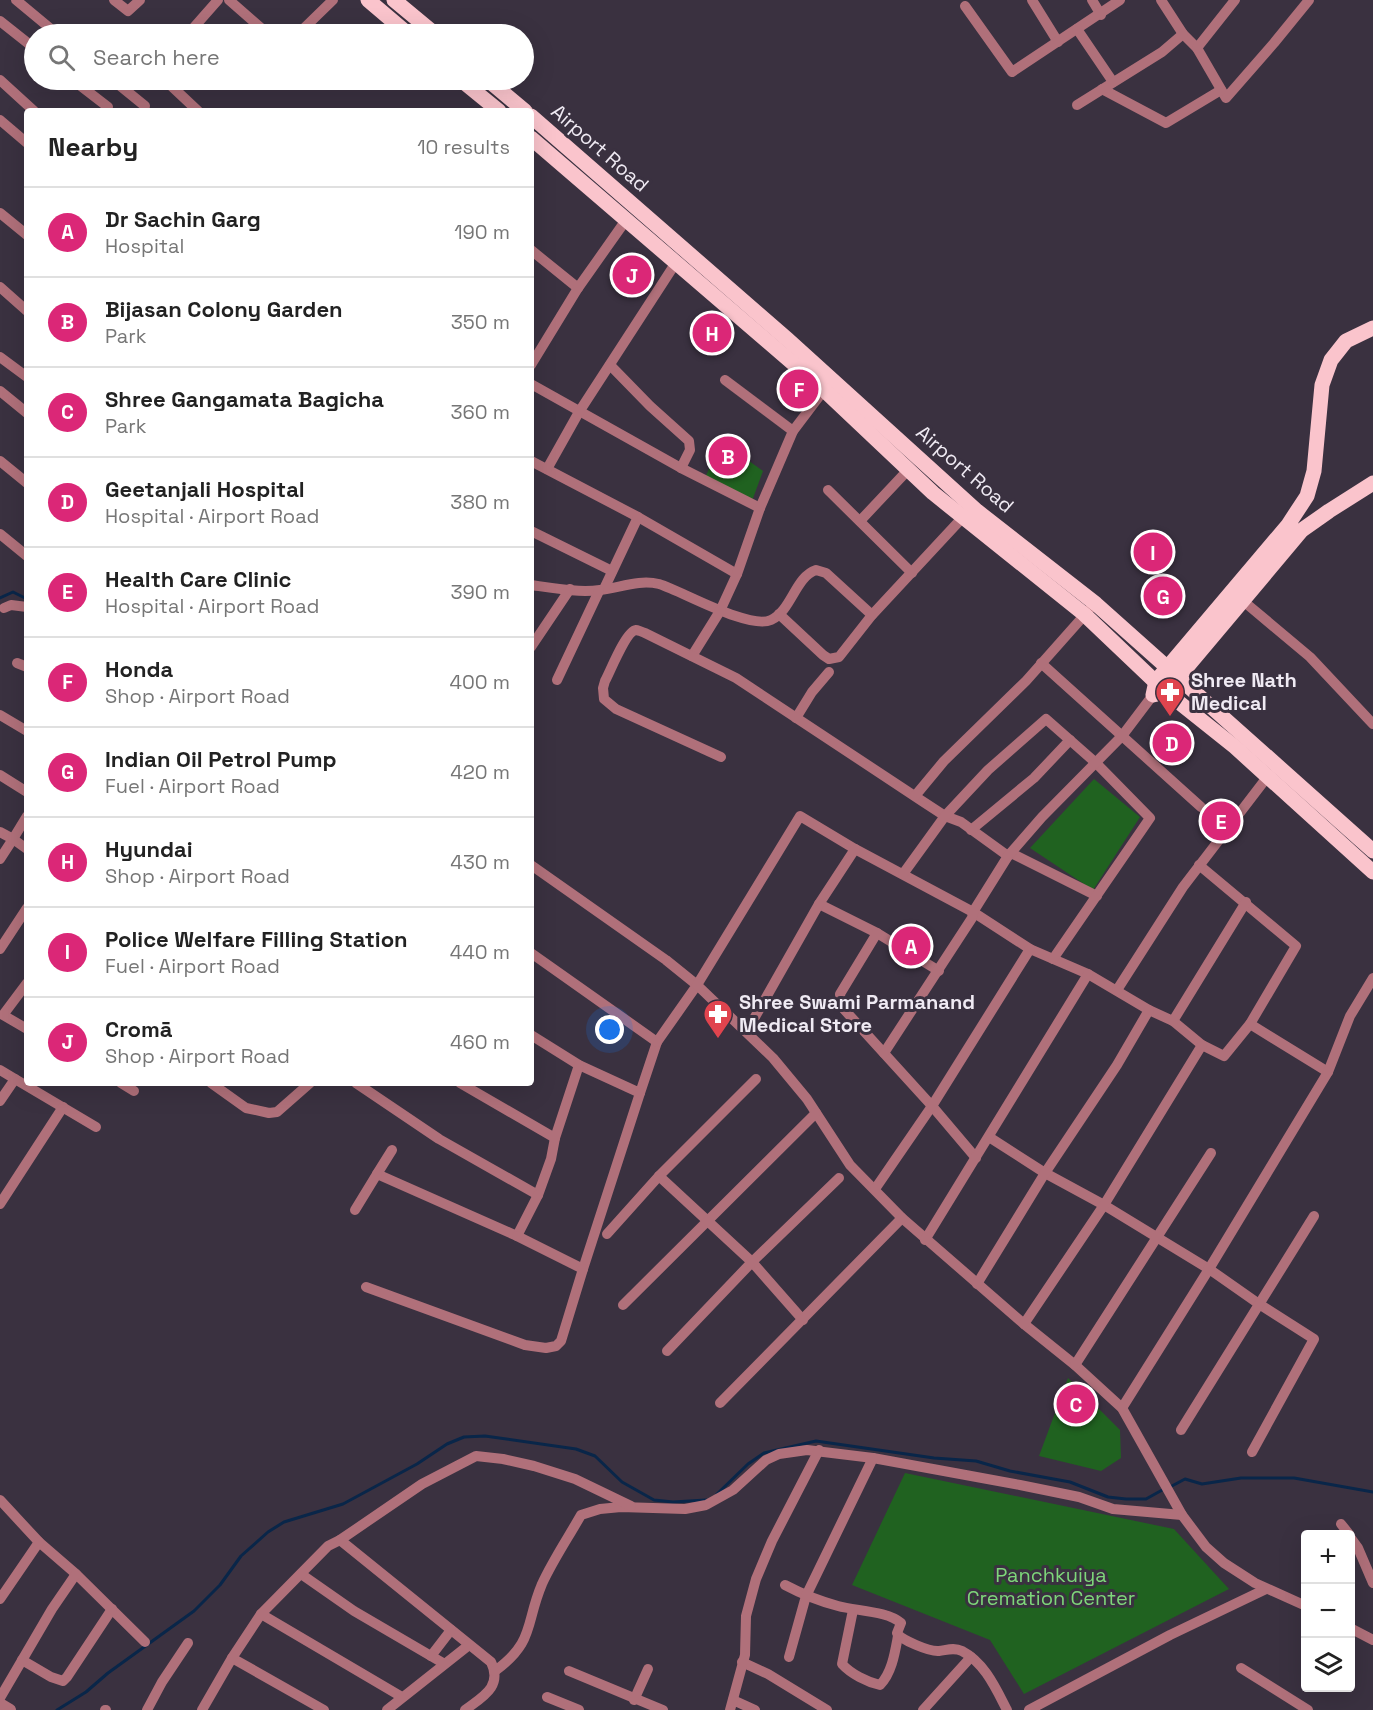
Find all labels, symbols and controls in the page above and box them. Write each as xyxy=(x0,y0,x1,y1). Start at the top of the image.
search box xyxy=(24,24,534,90)
icon: search xyxy=(45,41,78,74)
text: Search here xyxy=(93,43,220,71)
street label: Airport Road xyxy=(546,98,654,198)
text: Nearby xyxy=(48,130,138,164)
text: 10 results xyxy=(417,134,510,160)
text: Dr Sachin Garg xyxy=(105,205,261,233)
text: A xyxy=(61,219,74,245)
text: 190 m xyxy=(454,219,510,245)
text: Hospital xyxy=(105,233,184,259)
pin: J xyxy=(612,252,652,298)
text: Bijasan Colony Garden xyxy=(105,295,343,323)
text: B xyxy=(61,309,74,335)
text: 350 m xyxy=(451,309,510,335)
pin: H xyxy=(692,310,732,356)
text: Park xyxy=(105,323,147,349)
pin: F xyxy=(780,366,818,412)
text: Shree Gangamata Bagicha xyxy=(105,385,384,413)
text: C xyxy=(61,399,74,425)
text: 360 m xyxy=(451,399,510,425)
text: Park xyxy=(105,413,147,439)
street label: Airport Road xyxy=(911,419,1019,519)
pin: B xyxy=(708,434,748,478)
text: Geetanjali Hospital xyxy=(105,475,305,503)
text: D xyxy=(61,489,74,515)
text: 380 m xyxy=(450,489,510,515)
text: Hospital · Airport Road xyxy=(105,503,319,529)
pin: I xyxy=(1134,530,1172,574)
text: Health Care Clinic xyxy=(105,565,292,593)
pin: G xyxy=(1144,574,1182,618)
text: E xyxy=(62,579,73,605)
text: 390 m xyxy=(451,579,510,605)
text: Hospital · Airport Road xyxy=(105,593,319,619)
text: Honda xyxy=(105,655,173,683)
place label: Shree Nath Medical xyxy=(1191,667,1297,716)
text: F xyxy=(62,669,73,695)
text: 400 m xyxy=(450,669,510,695)
pharmacy icon: Shree Nath Medical xyxy=(1154,676,1186,718)
text: Shop · Airport Road xyxy=(105,683,290,709)
pin: D xyxy=(1152,720,1192,766)
text: Indian Oil Petrol Pump xyxy=(105,745,337,773)
text: G xyxy=(61,759,74,785)
text: 420 m xyxy=(450,759,510,785)
text: Fuel · Airport Road xyxy=(105,773,280,799)
pin: E xyxy=(1202,798,1240,844)
text: Hyundai xyxy=(105,835,193,863)
text: H xyxy=(61,849,74,875)
text: 430 m xyxy=(450,849,510,875)
text: Shop · Airport Road xyxy=(105,863,290,889)
pin: A xyxy=(892,924,930,968)
text: Police Welfare Filling Station xyxy=(105,925,408,953)
text: I xyxy=(65,939,70,965)
text: 440 m xyxy=(450,939,510,965)
text: Fuel · Airport Road xyxy=(105,953,280,979)
place label: Shree Swami Parmanand Medical Store xyxy=(739,989,975,1038)
pharmacy icon: Shree Swami Parmanand Medical Store xyxy=(702,998,734,1040)
text: Cromā xyxy=(105,1015,172,1043)
your location xyxy=(595,1015,624,1044)
text: J xyxy=(61,1029,74,1055)
text: 460 m xyxy=(450,1029,510,1055)
text: Shop · Airport Road xyxy=(105,1043,290,1069)
pin: C xyxy=(1056,1382,1096,1426)
map controls xyxy=(1301,1530,1355,1692)
button: + xyxy=(1301,1530,1355,1584)
park label: Panchkuiya Cremation Center xyxy=(967,1562,1135,1611)
button: − xyxy=(1301,1584,1355,1638)
button: layers xyxy=(1301,1638,1355,1692)

